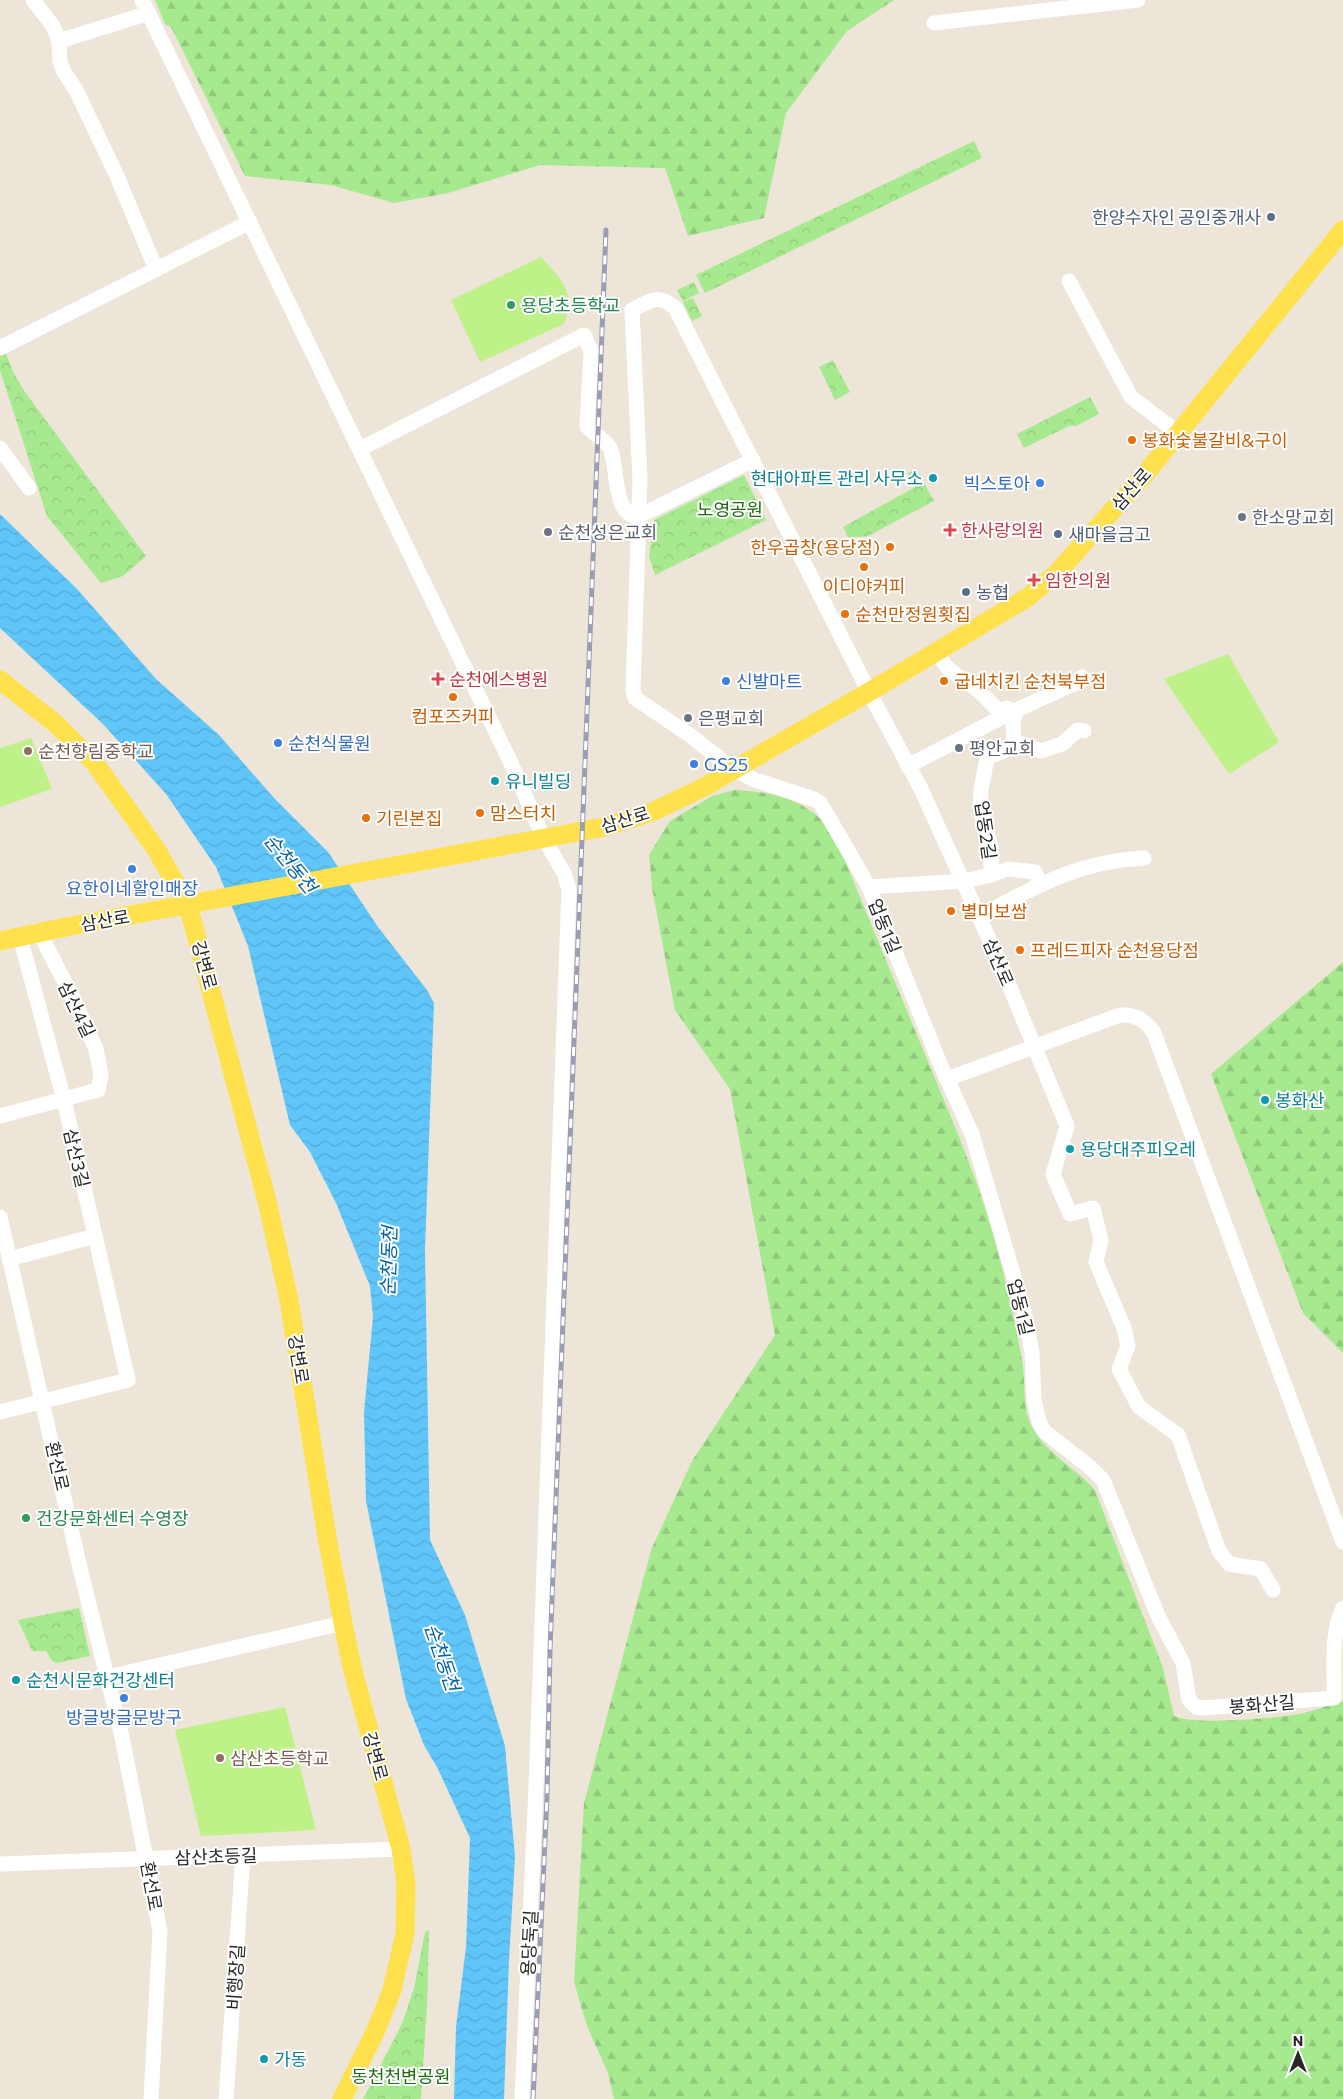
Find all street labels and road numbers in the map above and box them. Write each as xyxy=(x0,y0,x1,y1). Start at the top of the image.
street label: 삼산로 xyxy=(1106,463,1156,515)
street label: 업동2길 xyxy=(971,799,1001,861)
street label: 삼산로 xyxy=(598,801,652,837)
street label: 업동1길 xyxy=(864,895,906,957)
street label: 삼산로 xyxy=(79,905,131,935)
street label: 삼산로 xyxy=(979,935,1019,989)
street label: 강변로 xyxy=(188,938,222,992)
street label: 삼산4길 xyxy=(54,977,100,1041)
street label: 삼산3길 xyxy=(60,1126,94,1190)
street label: 업동1길 xyxy=(1003,1277,1039,1337)
street label: 강변로 xyxy=(284,1333,314,1385)
street label: 환선로 xyxy=(42,1439,74,1493)
street label: 봉화산길 xyxy=(1228,1690,1296,1718)
street label: 강변로 xyxy=(359,1729,393,1783)
street label: 삼산초등길 xyxy=(174,1844,258,1868)
street label: 환선로 xyxy=(137,1860,167,1912)
street label: 용당둑길 xyxy=(516,1909,542,1977)
street label: 비행장길 xyxy=(222,1943,248,2011)

